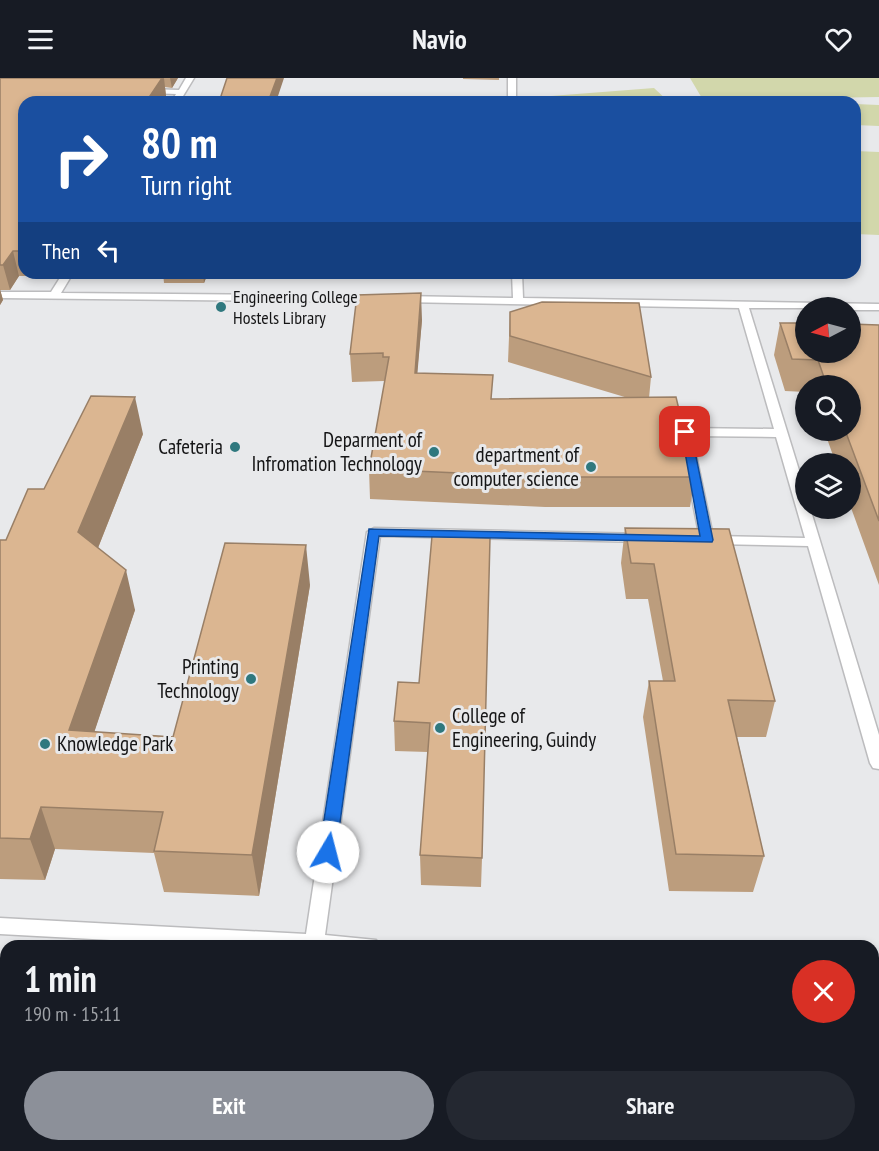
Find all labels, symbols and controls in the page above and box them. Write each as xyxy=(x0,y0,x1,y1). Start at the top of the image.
text: Navio xyxy=(412,22,467,56)
icon: menu xyxy=(24,23,57,56)
icon: heart xyxy=(822,23,855,56)
text: 80 m xyxy=(141,115,218,170)
icon: right xyxy=(42,120,120,198)
text: Turn right xyxy=(141,168,232,202)
icon: left xyxy=(92,234,125,267)
text: Then xyxy=(42,237,80,265)
place label: Engineering College Hostels Library xyxy=(233,285,358,329)
north arrow xyxy=(795,297,861,363)
map controls xyxy=(795,297,861,519)
marker: Engineering College Hostels Library xyxy=(214,300,228,314)
button: search xyxy=(795,375,861,441)
pin xyxy=(659,406,710,457)
icon: arrive xyxy=(668,415,701,448)
place label: Deparment of Infromation Technology xyxy=(251,426,423,477)
place label: Cafeteria xyxy=(158,433,223,460)
marker: Cafeteria xyxy=(228,440,242,454)
place label: department of computer science xyxy=(454,441,580,492)
marker: Deparment of Infromation Technology xyxy=(427,445,441,459)
button: layers xyxy=(795,453,861,519)
marker: department of computer science xyxy=(584,460,598,474)
place label: Printing Technology xyxy=(157,653,239,704)
marker: Printing Technology xyxy=(244,672,258,686)
place label: College of Engineering, Guindy xyxy=(452,702,596,753)
marker: College of Engineering, Guindy xyxy=(433,721,447,735)
place label: Knowledge Park xyxy=(57,730,173,757)
marker: Knowledge Park xyxy=(38,737,52,751)
position arrow xyxy=(296,820,360,884)
text: 1 min xyxy=(24,955,97,1002)
button: close xyxy=(792,960,855,1023)
text: 190 m · 15:11 xyxy=(24,1001,121,1027)
button: Exit xyxy=(24,1071,434,1140)
button: Share xyxy=(446,1071,855,1140)

